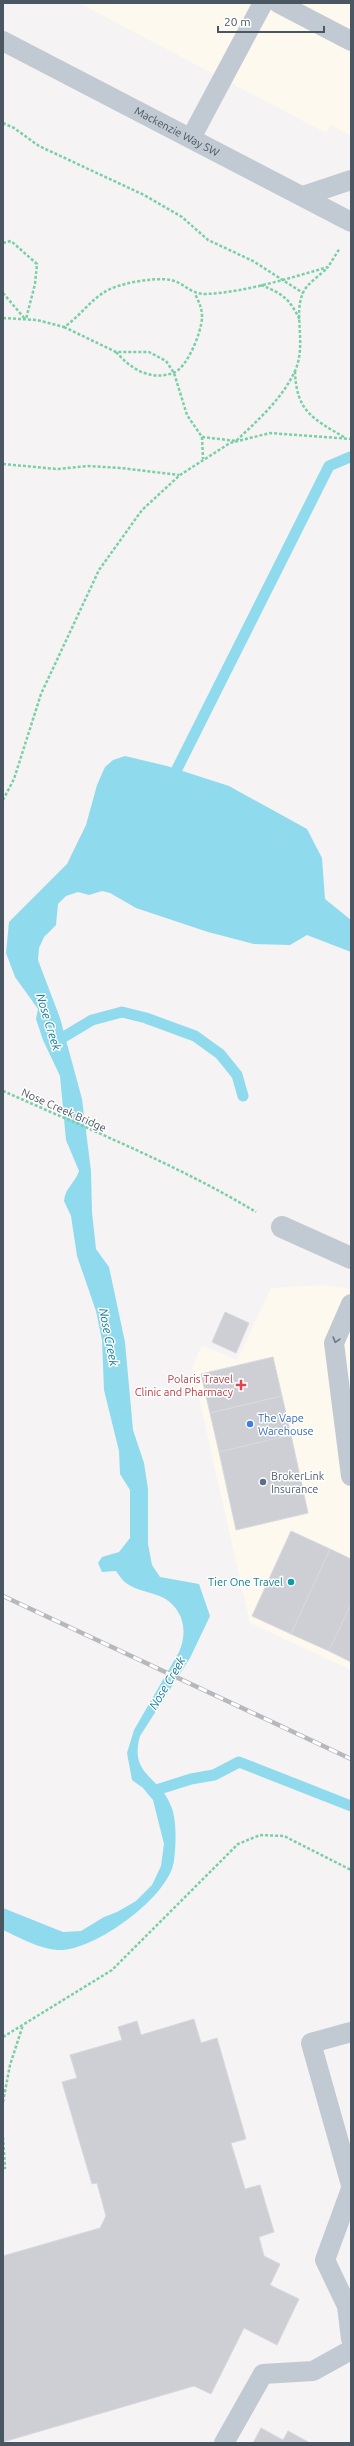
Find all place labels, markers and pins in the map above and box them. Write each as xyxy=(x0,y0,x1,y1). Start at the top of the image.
place label: Polaris Travel Clinic and Pharmacy xyxy=(135,1373,234,1398)
marker: Polaris Travel Clinic and Pharmacy xyxy=(236,1380,246,1390)
place label: The Vape Warehouse xyxy=(258,1412,314,1437)
marker: The Vape Warehouse xyxy=(245,1419,255,1429)
place label: BrokerLink Insurance xyxy=(271,1470,325,1495)
marker: BrokerLink Insurance xyxy=(258,1477,268,1487)
place label: Tier One Travel xyxy=(208,1576,283,1588)
marker: Tier One Travel xyxy=(286,1577,296,1587)

